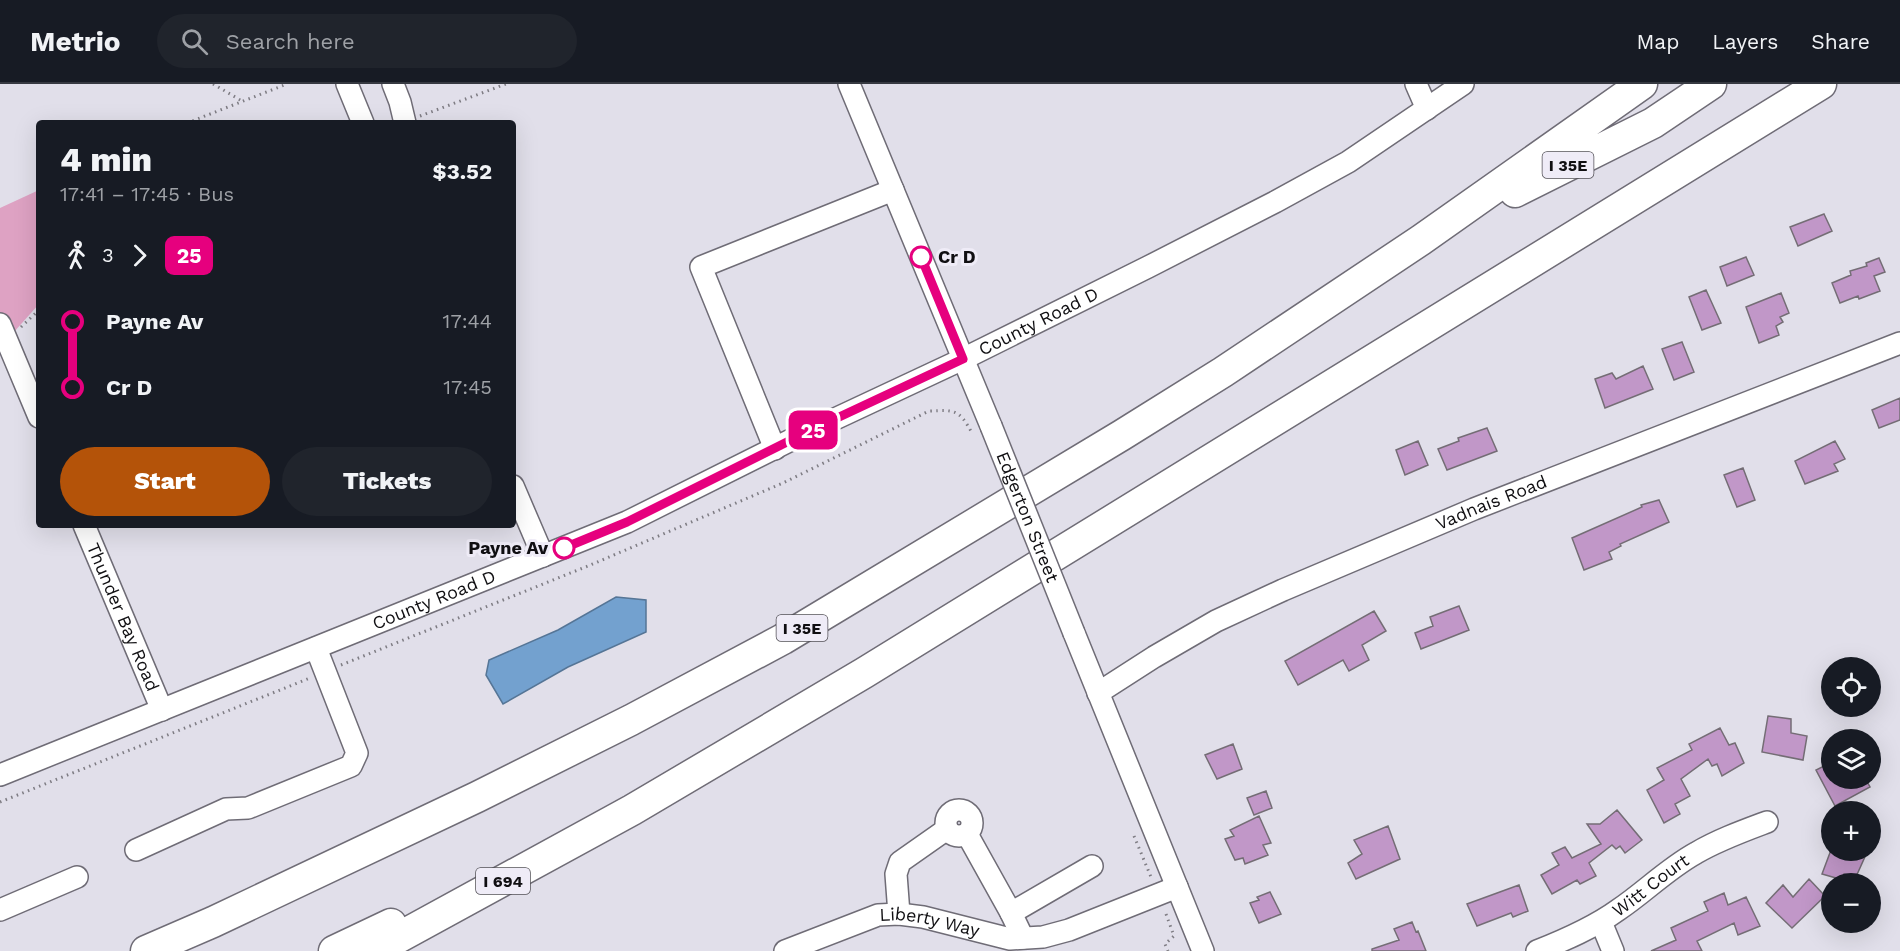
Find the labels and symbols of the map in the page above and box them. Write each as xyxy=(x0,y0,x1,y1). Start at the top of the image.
road number: I 35E xyxy=(1542,152,1594,178)
marker: Cr D xyxy=(910,246,932,268)
place label: Cr D xyxy=(938,246,976,267)
street label: County Road D xyxy=(975,282,1102,360)
line badge: 25 xyxy=(786,410,840,450)
street label: Edgerton Street xyxy=(992,448,1064,586)
street label: Vadnais Road xyxy=(1432,471,1550,534)
place label: Payne Av xyxy=(468,537,549,558)
marker: Payne Av xyxy=(553,537,575,559)
street label: Thunder Bay Road xyxy=(83,540,164,694)
street label: County Road D xyxy=(369,565,498,634)
road number: I 35E xyxy=(776,615,828,641)
street label: Witt Court xyxy=(1608,849,1693,921)
road number: I 694 xyxy=(476,868,530,894)
street label: Liberty Way xyxy=(879,903,983,941)

